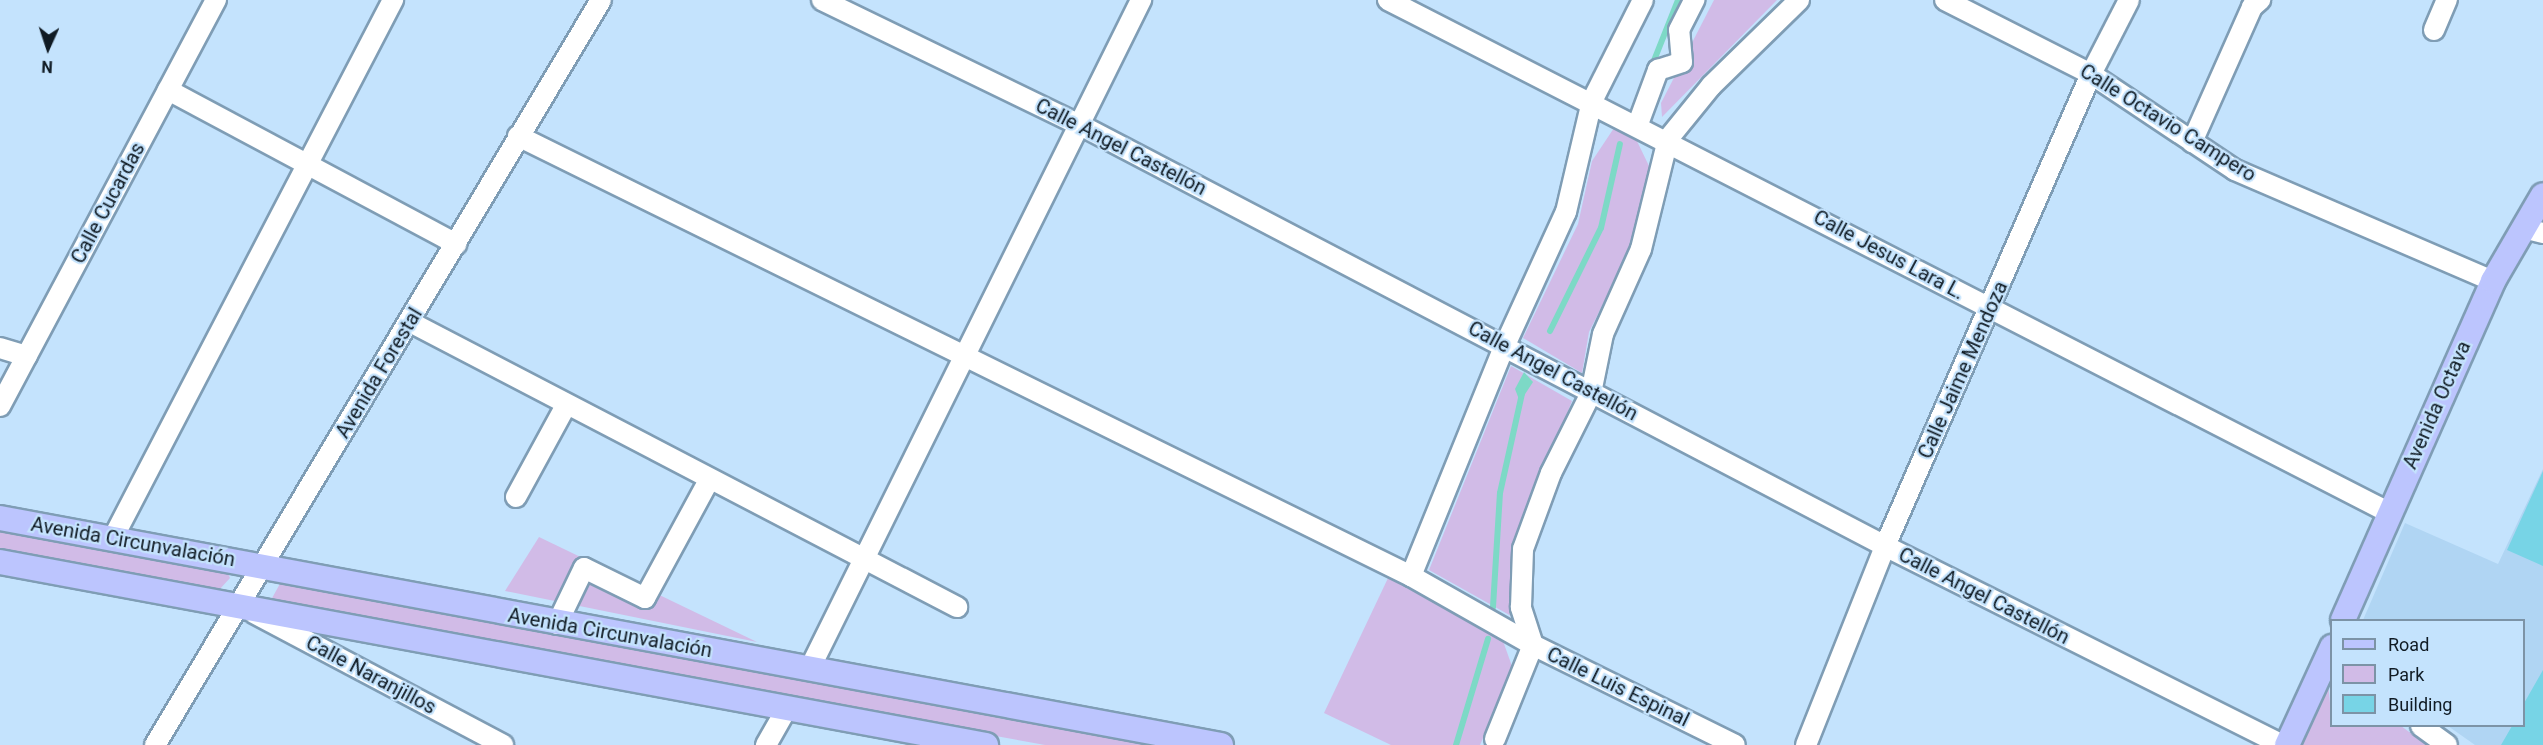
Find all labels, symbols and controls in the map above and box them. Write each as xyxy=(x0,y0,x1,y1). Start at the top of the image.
north arrow xyxy=(18,18,78,78)
text: N xyxy=(41,57,53,76)
street label: Calle Octavio Campero xyxy=(2076,59,2260,187)
street label: Calle Angel Castellón xyxy=(1032,94,1210,200)
street label: Calle Cucardas xyxy=(66,138,150,268)
street label: Calle Jesus Lara L. xyxy=(1809,205,1969,305)
street label: Calle Jaime Mendoza xyxy=(1913,278,2013,462)
street label: Avenida Forestal xyxy=(331,303,427,443)
street label: Calle Angel Castellón xyxy=(1464,316,1642,426)
street label: Avenida Octava xyxy=(2398,337,2476,473)
street label: Avenida Circunvalación xyxy=(29,512,237,572)
street label: Calle Angel Castellón xyxy=(1895,543,2073,649)
street label: Avenida Circunvalación xyxy=(506,603,714,663)
legend xyxy=(2330,619,2525,727)
street label: Calle Naranjillos xyxy=(302,631,440,719)
text: Road xyxy=(2388,634,2429,655)
street label: Calle Luis Espinal xyxy=(1543,642,1693,732)
text: Park xyxy=(2388,664,2424,685)
text: Building xyxy=(2388,694,2452,715)

